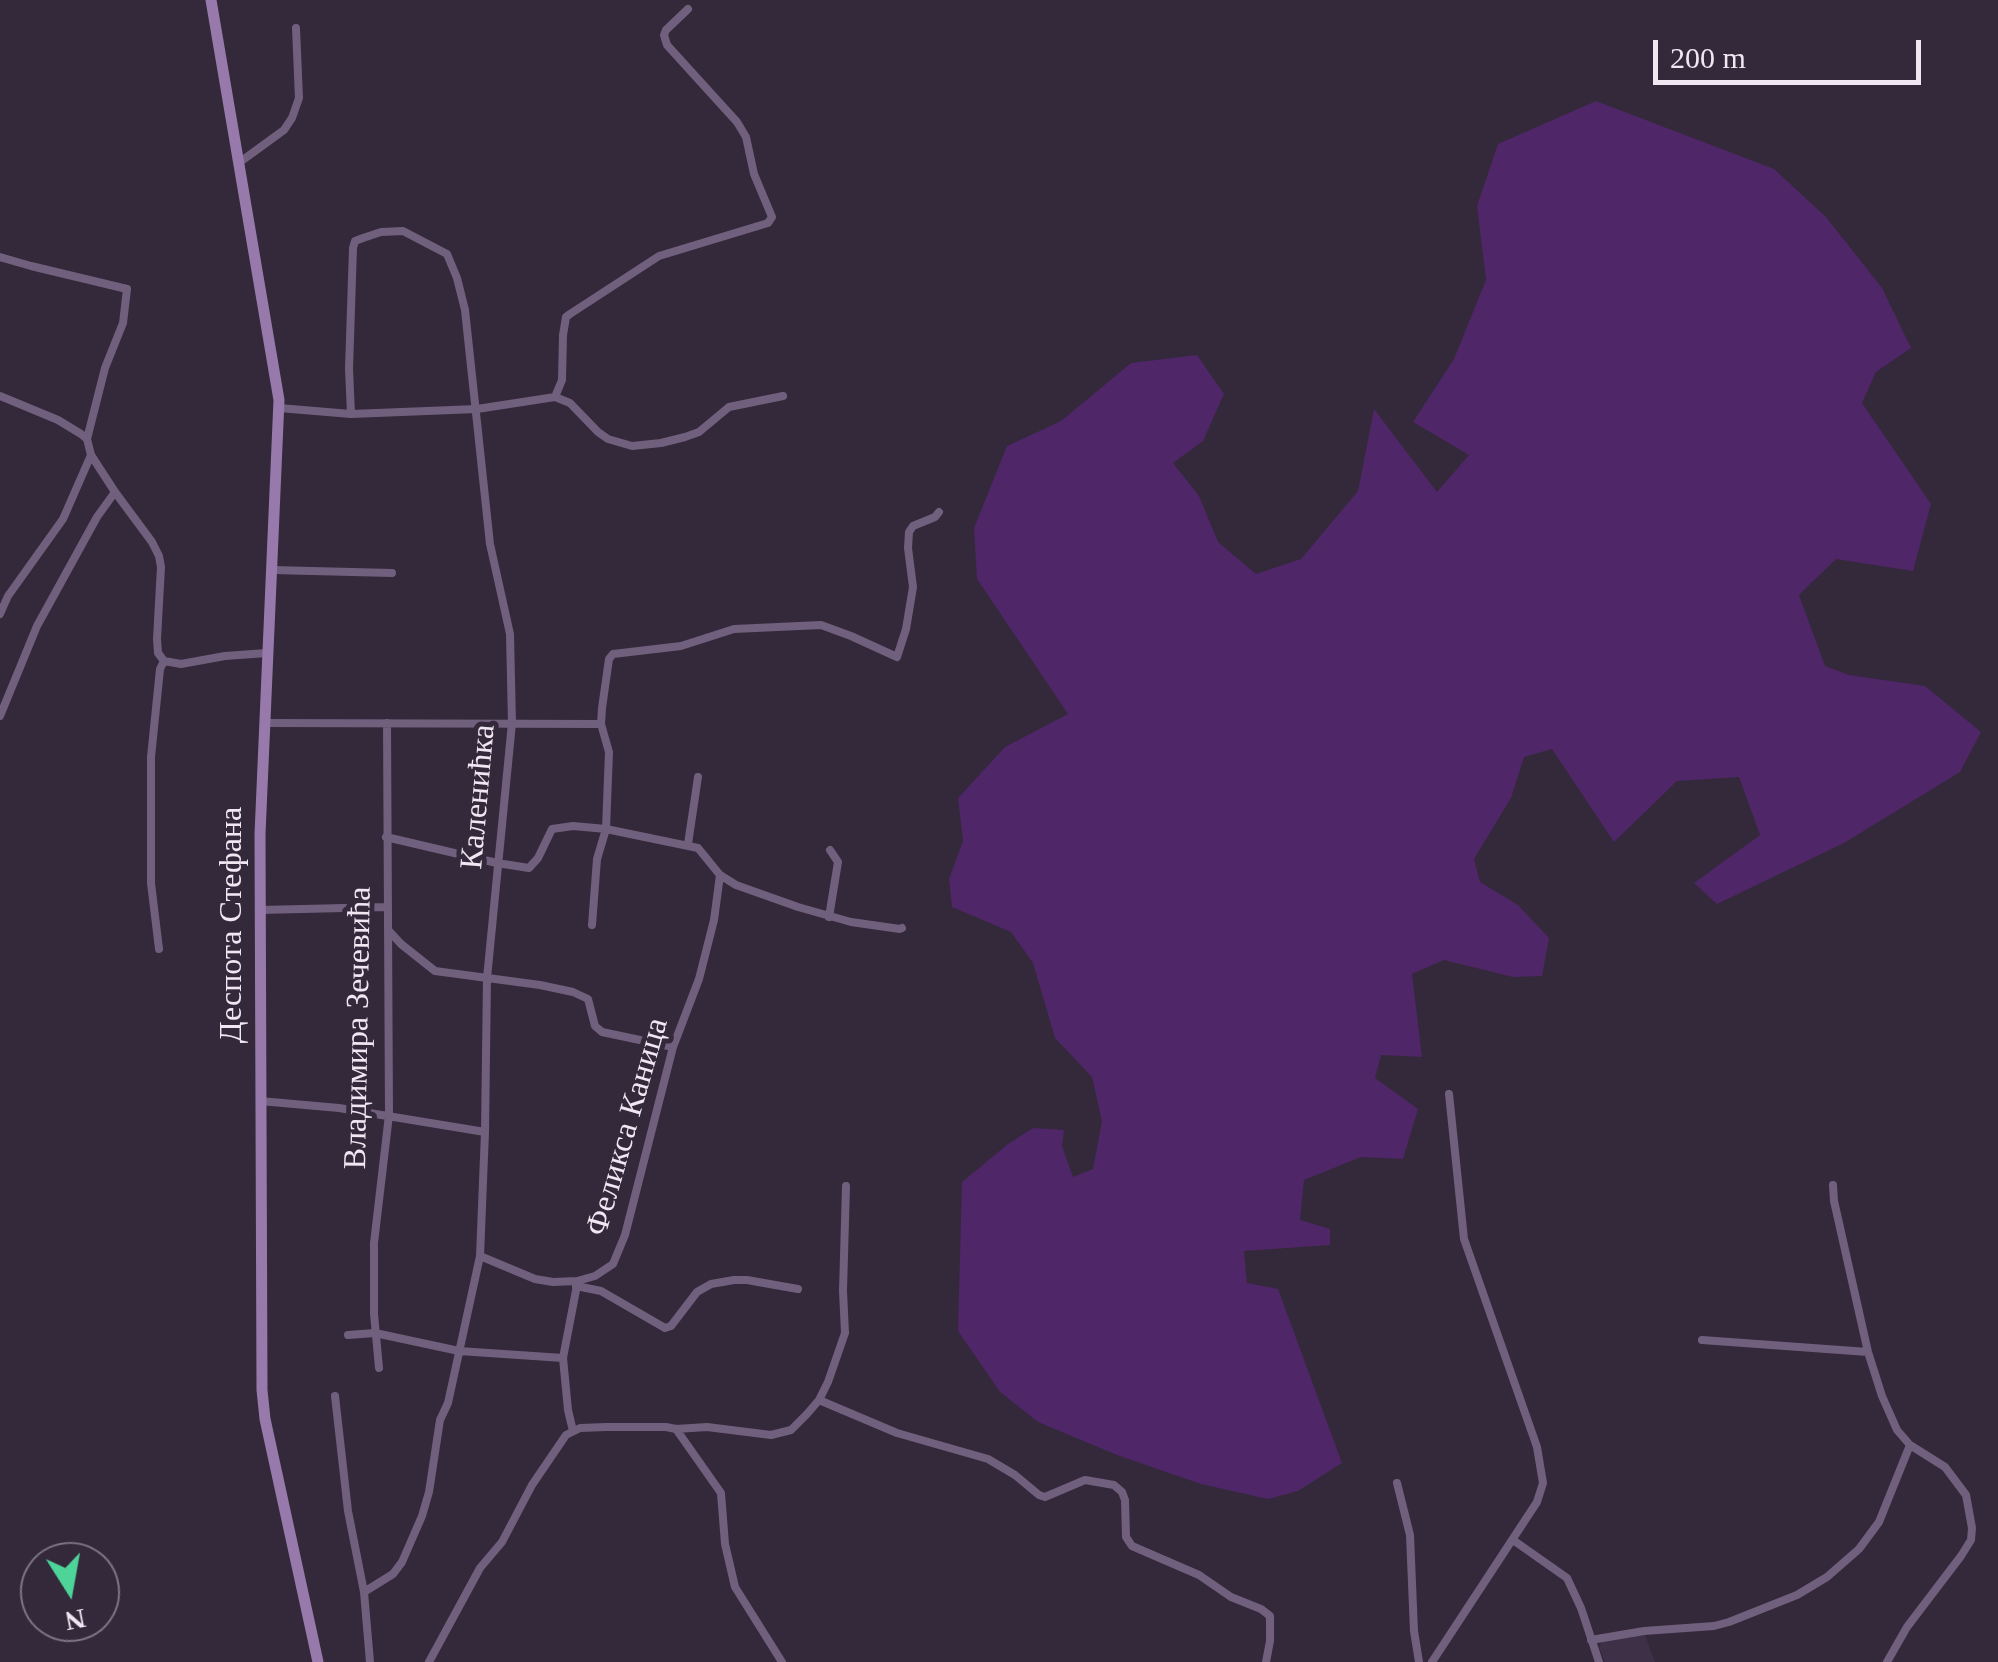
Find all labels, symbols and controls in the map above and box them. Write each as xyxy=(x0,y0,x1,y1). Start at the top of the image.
scale bar xyxy=(1658,20,1926,82)
text: 200 m xyxy=(1670,41,1746,74)
street label: Каленићка xyxy=(454,723,504,871)
street label: Деспота Стефана xyxy=(214,807,252,1043)
street label: Владимира Зечевића xyxy=(337,886,381,1170)
street label: Феликса Каница xyxy=(579,1014,677,1240)
north arrow xyxy=(20,1542,120,1642)
text: N xyxy=(63,1603,88,1637)

